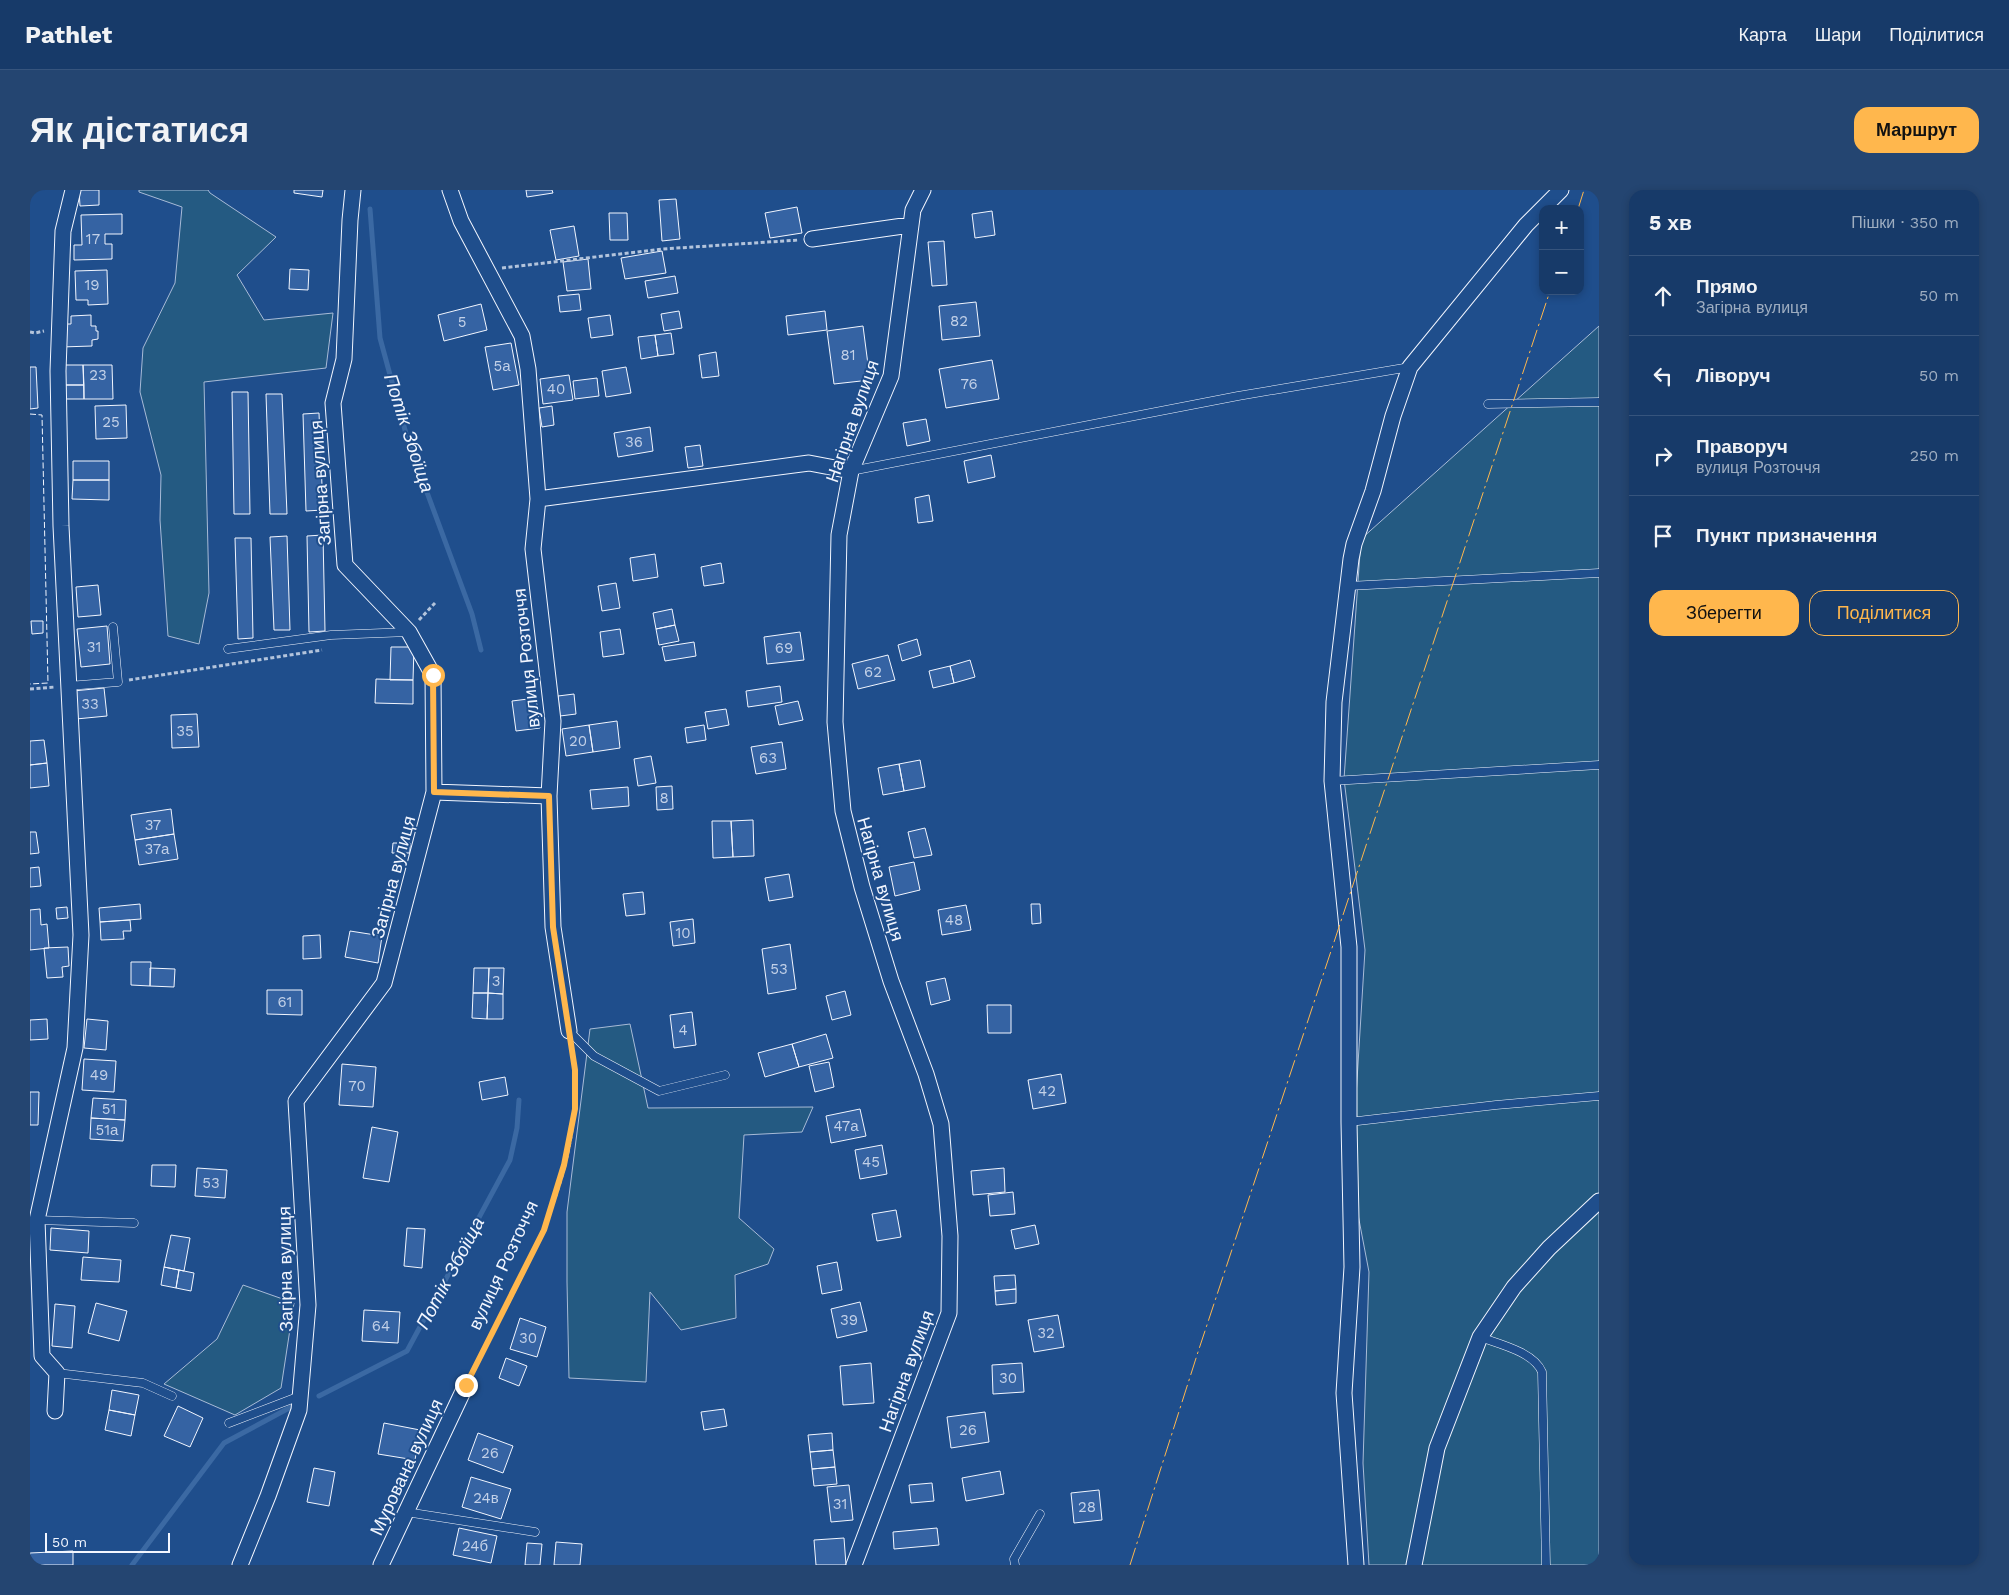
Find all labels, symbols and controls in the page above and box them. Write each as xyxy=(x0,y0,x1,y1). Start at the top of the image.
text: Pathlet xyxy=(25,21,112,49)
text: Карта xyxy=(1739,24,1787,45)
text: Шари xyxy=(1815,24,1861,45)
text: Поділитися xyxy=(1889,24,1984,45)
button: Маршрут xyxy=(1854,107,1979,153)
text: Як дістатися xyxy=(30,109,249,151)
map controls xyxy=(1539,205,1584,295)
button: + xyxy=(1539,205,1584,250)
text: 5 хв xyxy=(1649,210,1692,235)
text: Пішки · 350 m xyxy=(1851,213,1959,232)
house number: 17 xyxy=(86,230,100,248)
button: − xyxy=(1539,250,1584,295)
text: Прямо xyxy=(1696,275,1758,298)
house number: 19 xyxy=(84,276,100,294)
icon: ahead xyxy=(1649,282,1677,310)
text: 50 m xyxy=(1919,286,1959,305)
text: Загірна вулиця xyxy=(1696,298,1808,317)
house number: 82 xyxy=(950,312,968,330)
house number: 5 xyxy=(458,313,466,331)
house number: 81 xyxy=(840,346,856,364)
house number: 5а xyxy=(493,357,511,375)
street label: Нагірна вулиця xyxy=(821,357,883,485)
icon: left xyxy=(1649,362,1677,390)
text: Ліворуч xyxy=(1696,364,1771,387)
house number: 23 xyxy=(89,366,107,384)
text: 50 m xyxy=(1919,366,1959,385)
water label: Потік Збоїща xyxy=(379,371,439,495)
house number: 76 xyxy=(960,375,978,393)
house number: 40 xyxy=(547,380,565,398)
house number: 25 xyxy=(102,413,120,431)
street label: Загірна вулиця xyxy=(305,419,335,547)
house number: 36 xyxy=(625,433,643,451)
text: Праворуч xyxy=(1696,435,1788,458)
icon: right xyxy=(1649,442,1677,470)
text: 250 m xyxy=(1910,446,1959,465)
text: вулиця Розточчя xyxy=(1696,458,1820,477)
icon: arrive xyxy=(1649,522,1677,550)
text: Пункт призначення xyxy=(1696,524,1877,547)
street label: вулиця Розточчя xyxy=(508,587,544,729)
button: Зберегти xyxy=(1649,590,1799,636)
button: Поділитися xyxy=(1809,590,1959,636)
house number: 31 xyxy=(87,638,101,656)
house number: 69 xyxy=(775,639,793,657)
house number: 62 xyxy=(864,663,882,681)
route start xyxy=(422,664,445,687)
house number: 33 xyxy=(81,695,99,713)
house number: 35 xyxy=(176,722,194,740)
house number: 20 xyxy=(569,732,587,750)
house number: 63 xyxy=(759,749,777,767)
house number: 8 xyxy=(659,789,669,807)
street label: Загірна вулиця xyxy=(367,813,419,941)
street label: Нагірна вулиця xyxy=(853,815,909,943)
house number: 37 xyxy=(145,816,161,834)
house number: 37а xyxy=(145,840,170,858)
house number: 48 xyxy=(945,911,963,929)
house number: 10 xyxy=(675,924,691,942)
house number: 53 xyxy=(770,960,788,978)
house number: 3 xyxy=(492,972,500,990)
house number: 61 xyxy=(278,993,292,1011)
house number: 4 xyxy=(678,1021,688,1039)
house number: 49 xyxy=(90,1066,108,1084)
house number: 70 xyxy=(348,1077,366,1095)
house number: 42 xyxy=(1038,1082,1056,1100)
house number: 51 xyxy=(102,1100,116,1118)
house number: 47а xyxy=(833,1117,859,1135)
house number: 51а xyxy=(96,1121,119,1139)
house number: 45 xyxy=(862,1153,880,1171)
house number: 53 xyxy=(202,1174,220,1192)
street label: вулиця Розточчя xyxy=(464,1197,542,1333)
street label: Загірна вулиця xyxy=(273,1206,297,1332)
water label: Потік Збоїща xyxy=(411,1213,489,1333)
street label: Нагірна вулиця xyxy=(874,1307,938,1435)
house number: 39 xyxy=(840,1311,858,1329)
house number: 64 xyxy=(372,1317,390,1335)
house number: 32 xyxy=(1037,1324,1055,1342)
house number: 30 xyxy=(519,1329,537,1347)
house number: 30 xyxy=(999,1369,1017,1387)
route end xyxy=(455,1374,478,1397)
street label: Мурована вулиця xyxy=(365,1396,447,1538)
house number: 26 xyxy=(959,1421,977,1439)
house number: 26 xyxy=(481,1444,499,1462)
house number: 24в xyxy=(473,1489,499,1507)
house number: 31 xyxy=(833,1495,847,1513)
house number: 28 xyxy=(1078,1498,1096,1516)
scale bar xyxy=(45,1530,170,1553)
text: 50 m xyxy=(52,1534,87,1550)
house number: 24б xyxy=(462,1537,488,1555)

